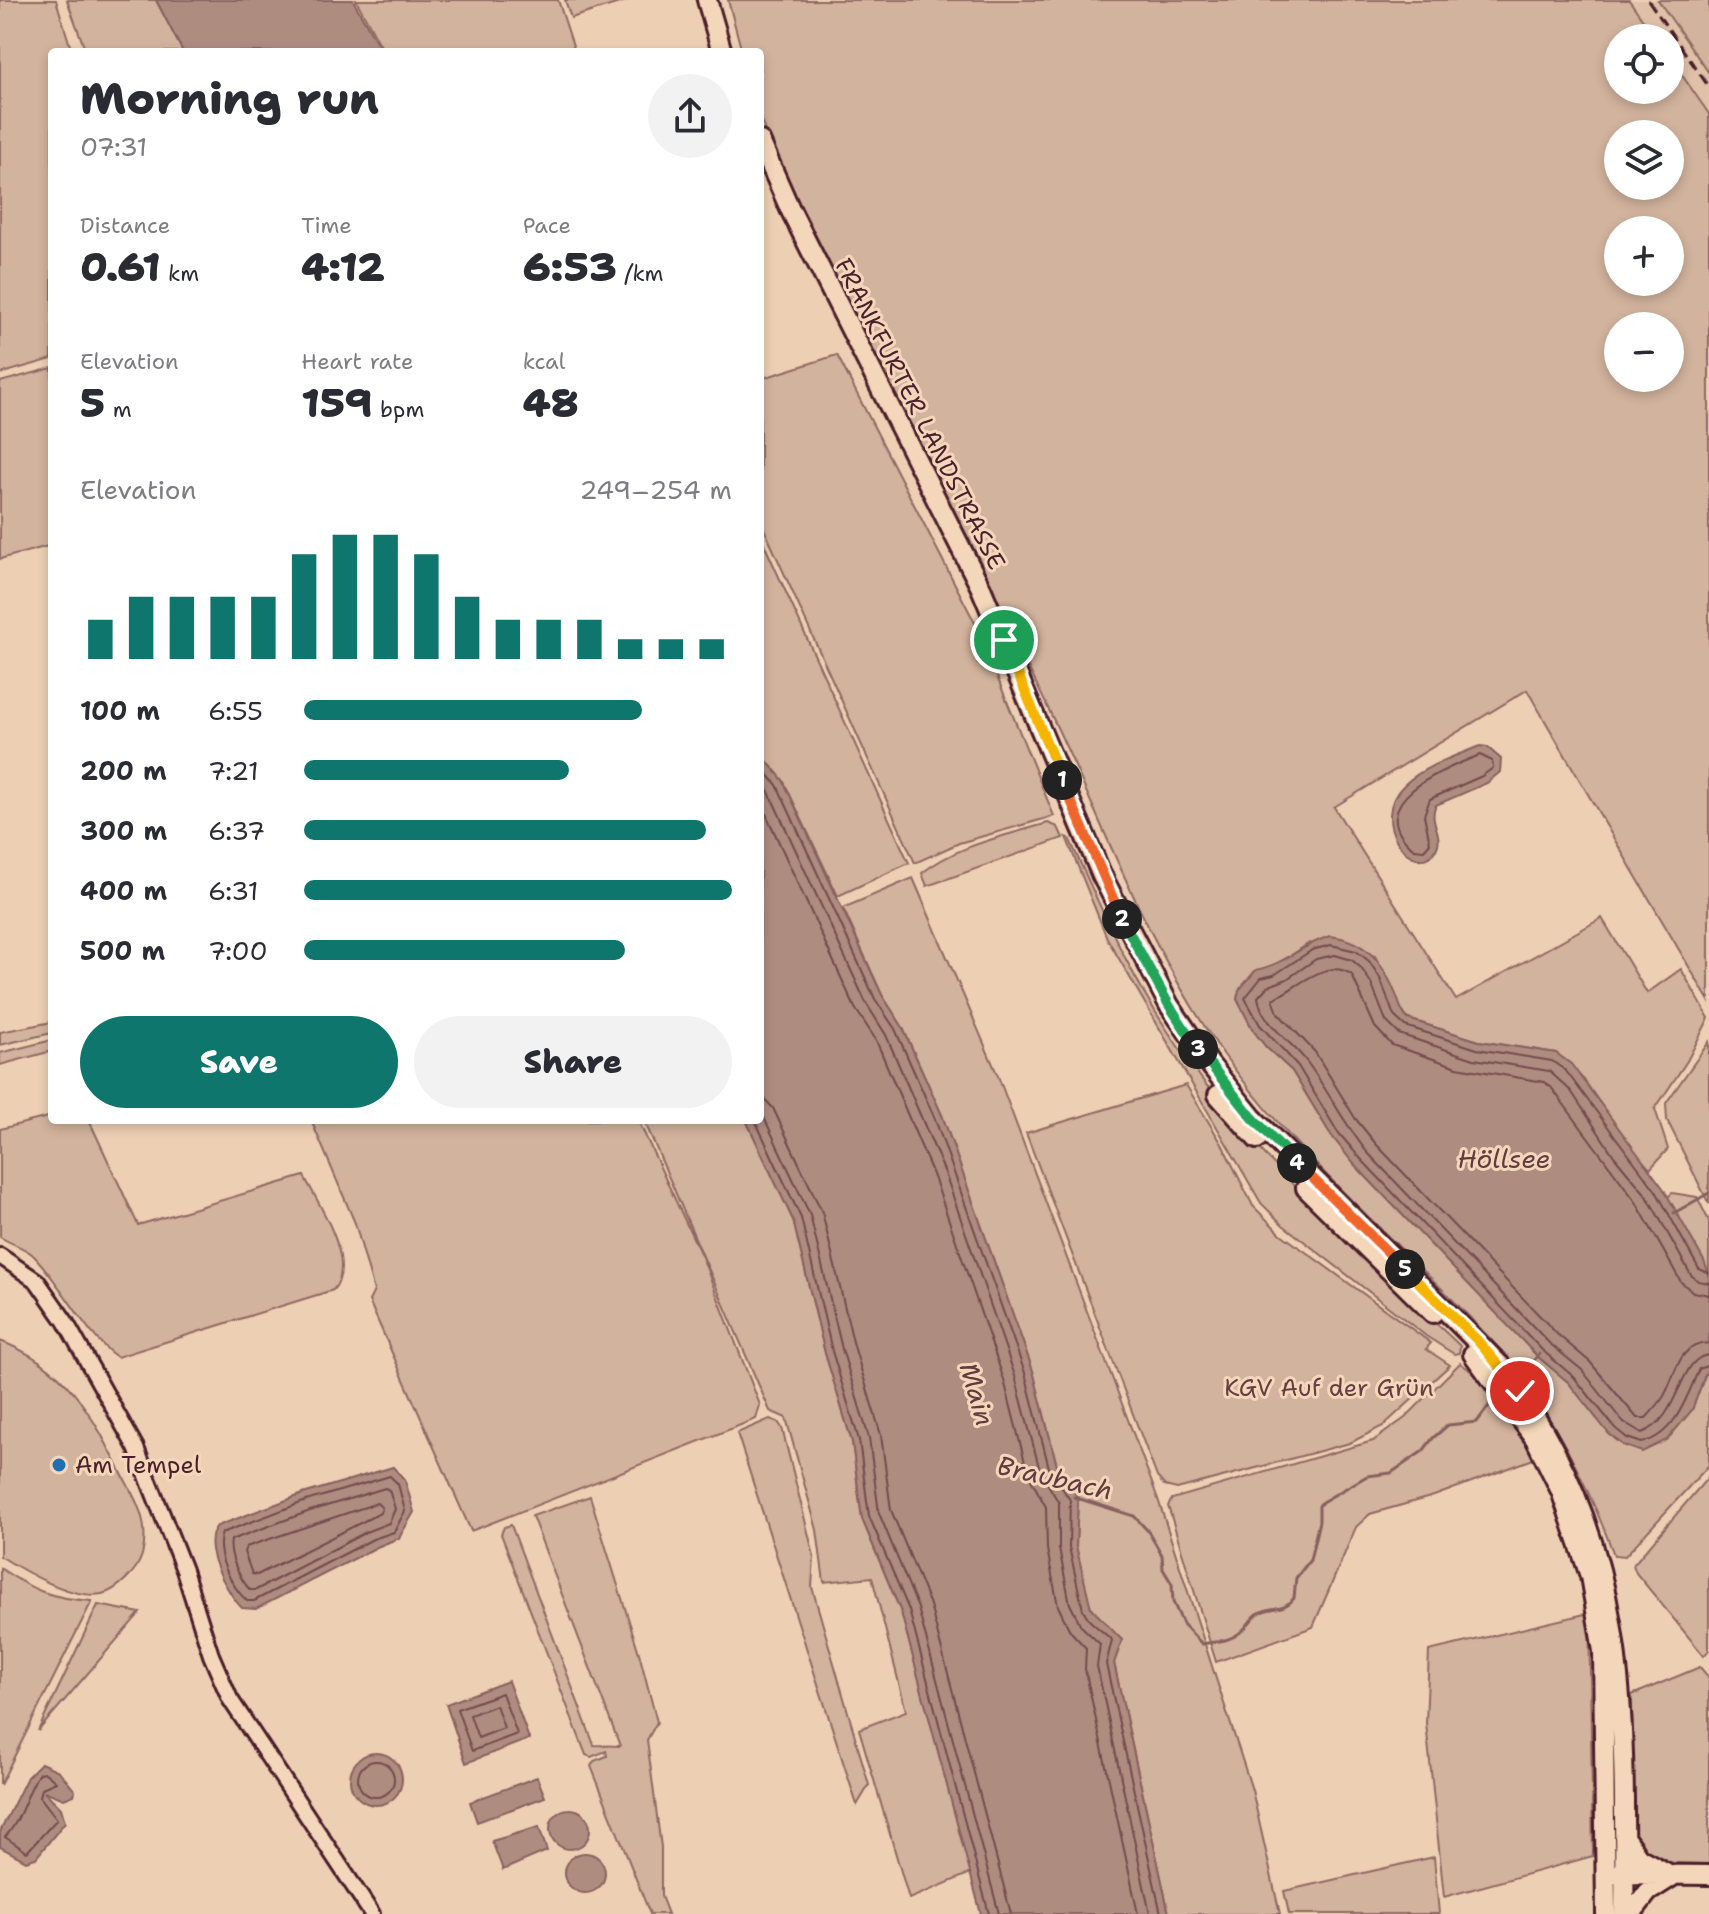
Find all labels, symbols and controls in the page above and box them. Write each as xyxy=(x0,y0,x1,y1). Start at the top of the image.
map controls xyxy=(1604,24,1684,392)
button: locate xyxy=(1604,24,1684,104)
text: Morning run xyxy=(80,69,379,128)
button: share xyxy=(648,74,732,158)
button: layers xyxy=(1604,120,1684,200)
text: 07:31 xyxy=(80,129,147,164)
text: Distance xyxy=(80,211,170,240)
text: Time xyxy=(301,211,352,240)
text: Pace xyxy=(523,211,571,240)
button: + xyxy=(1604,216,1684,296)
text: 0.61 xyxy=(80,240,161,294)
text: 4:12 xyxy=(301,240,385,294)
text: 6:53 xyxy=(523,240,617,294)
street label: FRANKFURTER LANDSTRASSE xyxy=(827,253,1013,575)
text: km xyxy=(161,259,199,288)
text: /km xyxy=(617,259,664,288)
button: − xyxy=(1604,312,1684,392)
text: Elevation xyxy=(80,347,178,376)
text: Heart rate xyxy=(301,347,413,376)
text: kcal xyxy=(523,347,565,376)
text: 5 xyxy=(80,376,105,430)
text: 159 xyxy=(301,376,373,430)
text: 48 xyxy=(523,376,579,430)
text: m xyxy=(105,395,132,424)
text: bpm xyxy=(373,395,424,424)
text: Elevation xyxy=(80,472,196,507)
text: 249–254 m xyxy=(580,472,732,507)
pin xyxy=(970,606,1038,674)
icon: arrive xyxy=(982,618,1026,662)
text: 100 m xyxy=(80,693,160,728)
text: 6:55 xyxy=(208,693,263,728)
text: 200 m xyxy=(80,753,167,788)
text: 7:21 xyxy=(208,753,259,788)
pin: 1 xyxy=(1042,760,1082,800)
text: 1 xyxy=(1057,765,1067,794)
text: 300 m xyxy=(80,813,167,848)
text: 6:37 xyxy=(208,813,265,848)
text: 400 m xyxy=(80,873,167,908)
text: 6:31 xyxy=(208,873,259,908)
pin: 2 xyxy=(1102,899,1142,939)
text: 2 xyxy=(1114,904,1130,933)
text: 500 m xyxy=(80,933,165,968)
text: 7:00 xyxy=(208,933,268,968)
button: Save xyxy=(80,1016,398,1108)
button: Share xyxy=(414,1016,732,1108)
pin: 3 xyxy=(1178,1029,1218,1069)
text: 3 xyxy=(1190,1034,1206,1063)
water label: Höllsee xyxy=(1458,1141,1551,1176)
pin: 4 xyxy=(1277,1143,1317,1183)
text: 4 xyxy=(1289,1148,1305,1177)
pin: 5 xyxy=(1385,1249,1425,1289)
text: 5 xyxy=(1398,1254,1412,1283)
pin xyxy=(1486,1357,1554,1425)
water label: Main xyxy=(952,1358,1003,1429)
icon: check xyxy=(1498,1369,1542,1413)
park label: KGV Auf der Grün xyxy=(1224,1372,1434,1404)
water label: Braubach xyxy=(994,1447,1116,1508)
place label: Am Tempel xyxy=(75,1449,202,1481)
marker: Am Tempel xyxy=(50,1456,68,1474)

